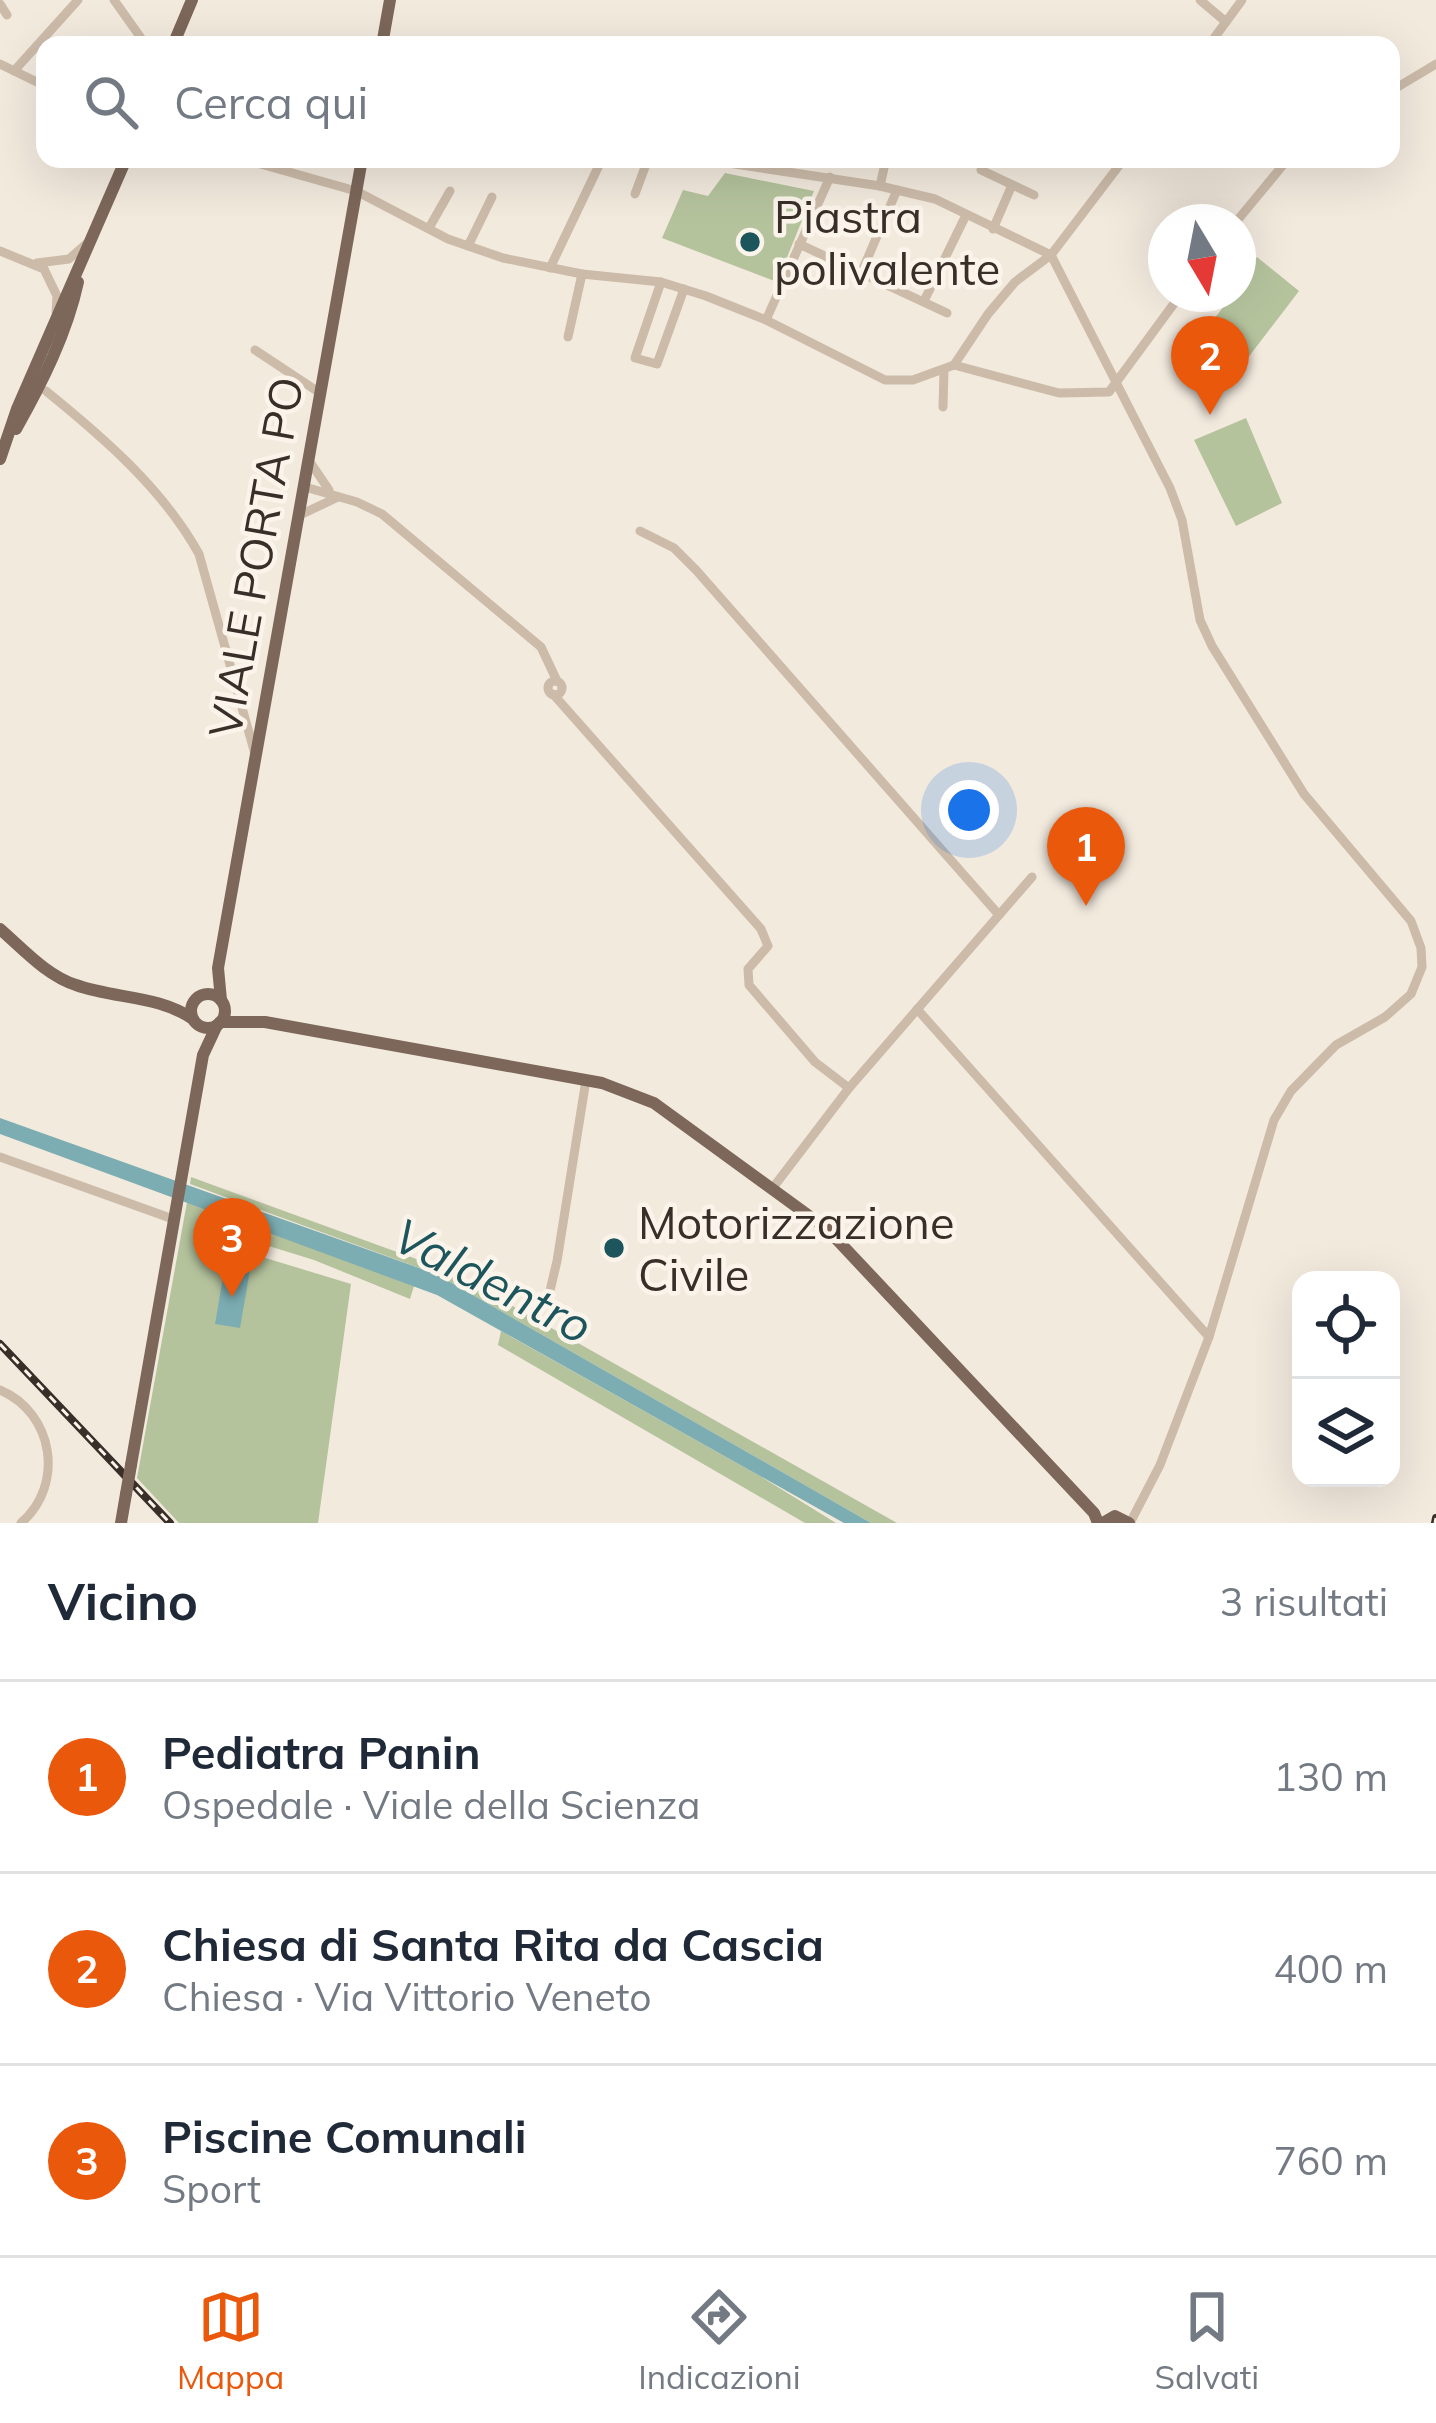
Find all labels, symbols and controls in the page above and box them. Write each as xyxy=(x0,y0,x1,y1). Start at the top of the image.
search box xyxy=(36,36,1400,168)
icon: search xyxy=(78,69,144,135)
text: Cerca qui xyxy=(174,74,368,130)
place label: Piastra polivalente xyxy=(774,188,1000,296)
north arrow xyxy=(1148,204,1256,312)
marker: Piastra polivalente xyxy=(737,229,763,255)
pin: 2 xyxy=(1171,316,1249,415)
street label: VIALE PORTA PO xyxy=(196,372,314,742)
your location xyxy=(939,780,999,840)
pin: 1 xyxy=(1047,807,1125,906)
place label: Motorizzazione Civile xyxy=(638,1194,954,1302)
pin: 3 xyxy=(193,1198,271,1297)
water label: Valdentro xyxy=(383,1204,603,1356)
marker: Motorizzazione Civile xyxy=(601,1235,627,1261)
map controls xyxy=(1292,1271,1400,1487)
button: locate xyxy=(1292,1271,1400,1379)
button: layers xyxy=(1292,1379,1400,1487)
text: Vicino xyxy=(48,1569,198,1633)
text: 3 risultati xyxy=(1220,1577,1388,1626)
text: Pediatra Panin xyxy=(162,1724,481,1780)
text: 1 xyxy=(75,1752,99,1801)
text: 130 m xyxy=(1273,1752,1388,1801)
text: Ospedale · Viale della Scienza xyxy=(162,1780,700,1829)
text: Chiesa di Santa Rita da Cascia xyxy=(162,1916,824,1972)
text: 2 xyxy=(75,1944,99,1993)
text: 400 m xyxy=(1273,1944,1388,1993)
text: Chiesa · Via Vittorio Veneto xyxy=(162,1972,651,2021)
text: Piscine Comunali xyxy=(162,2108,527,2164)
text: 3 xyxy=(75,2136,99,2185)
text: 760 m xyxy=(1273,2136,1388,2185)
text: Sport xyxy=(162,2164,261,2213)
tab: Mappa xyxy=(177,2284,284,2397)
tab: Indicazioni xyxy=(638,2284,801,2397)
tab: Salvati xyxy=(1154,2284,1259,2397)

